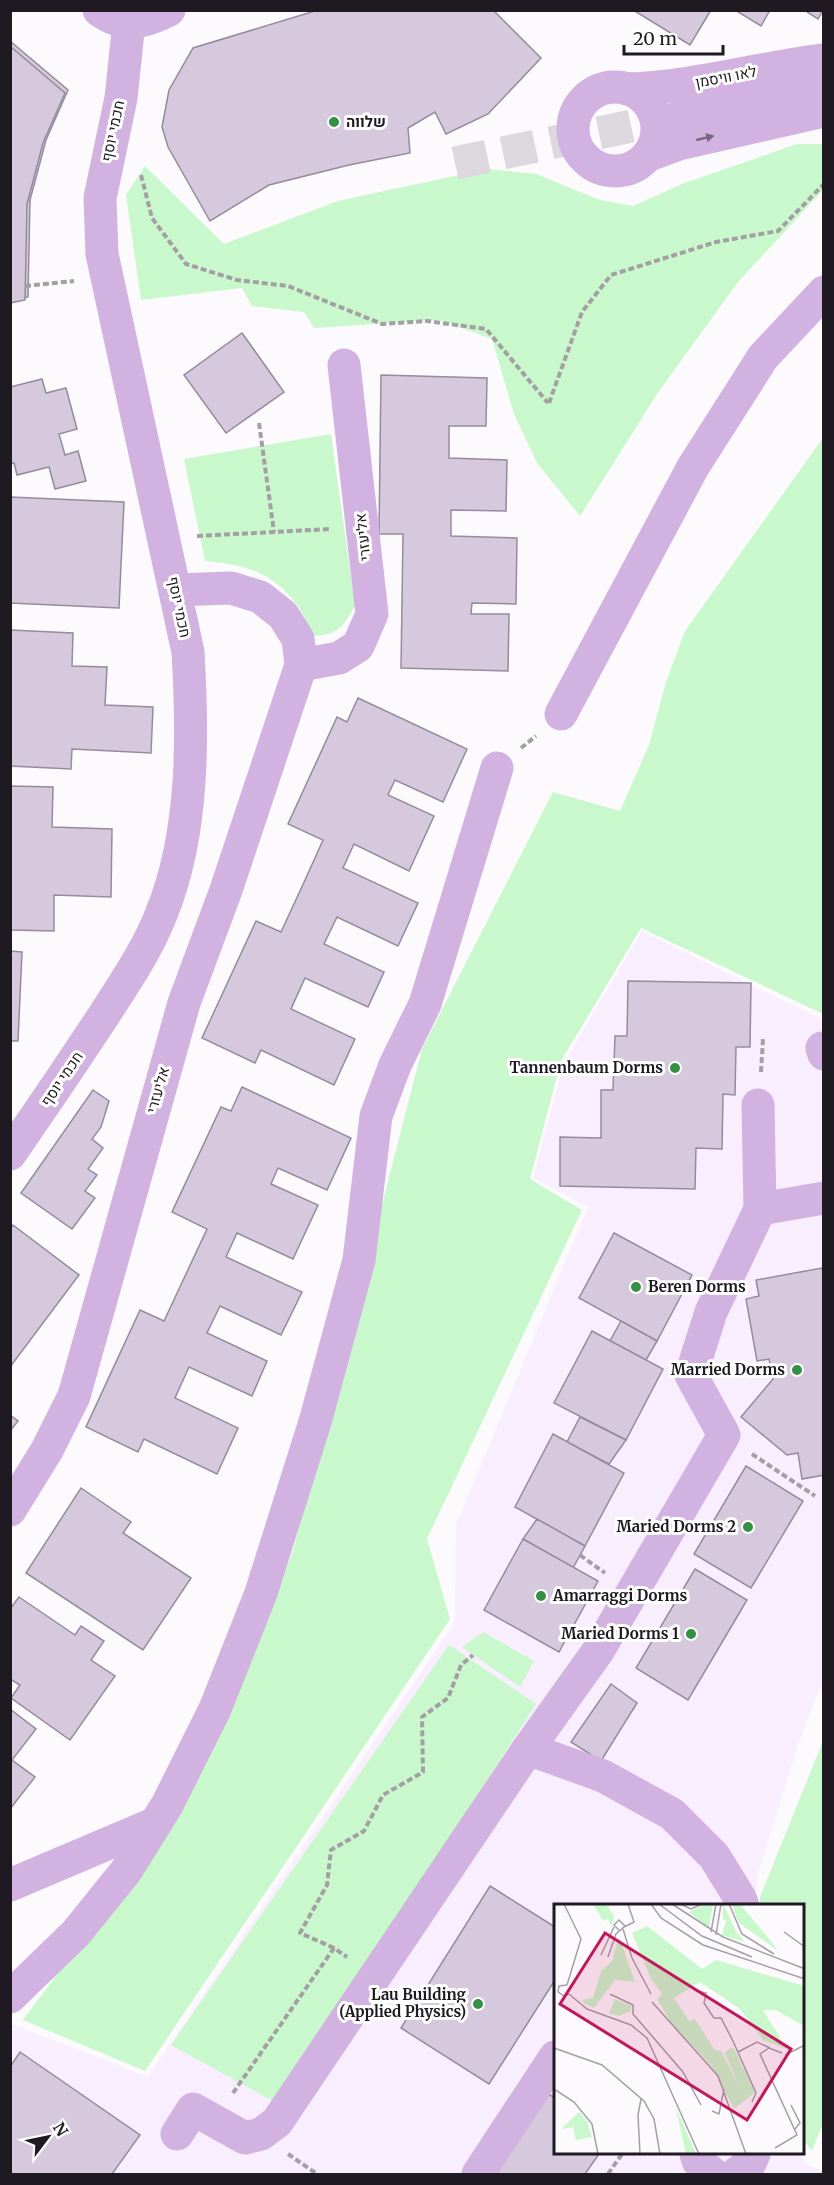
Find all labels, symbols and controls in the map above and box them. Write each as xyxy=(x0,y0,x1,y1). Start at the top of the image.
scale bar xyxy=(624,18,723,56)
text: 20 m xyxy=(633,27,677,50)
street label: לאו וויסמן xyxy=(694,61,758,92)
street label: חכמי יוסף xyxy=(97,99,128,163)
place label: שלווה xyxy=(346,112,386,131)
marker: שלווה xyxy=(327,115,341,129)
one-way arrow xyxy=(696,133,715,142)
street label: אליעזרי xyxy=(351,512,374,562)
street label: חכמי יוסף xyxy=(164,575,195,639)
street label: חכמי יוסף xyxy=(36,1048,87,1110)
place label: Tannenbaum Dorms xyxy=(510,1058,663,1077)
marker: Tannenbaum Dorms xyxy=(668,1061,682,1075)
street label: אליעזרי xyxy=(142,1064,173,1115)
place label: Beren Dorms xyxy=(648,1277,746,1296)
marker: Beren Dorms xyxy=(629,1280,643,1294)
place label: Married Dorms xyxy=(671,1360,785,1379)
marker: Married Dorms xyxy=(790,1363,804,1377)
place label: Maried Dorms 2 xyxy=(616,1517,736,1536)
marker: Maried Dorms 2 xyxy=(741,1520,755,1534)
place label: Amarraggi Dorms xyxy=(552,1586,688,1605)
marker: Amarraggi Dorms xyxy=(534,1589,548,1603)
place label: Maried Dorms 1 xyxy=(561,1624,679,1643)
marker: Maried Dorms 1 xyxy=(684,1627,698,1641)
inset map xyxy=(554,1904,804,2155)
place label: Lau Building (Applied Physics) xyxy=(339,1985,467,2021)
marker: Lau Building (Applied Physics) xyxy=(471,1997,485,2011)
north arrow xyxy=(18,2107,78,2167)
text: N xyxy=(49,2118,73,2140)

